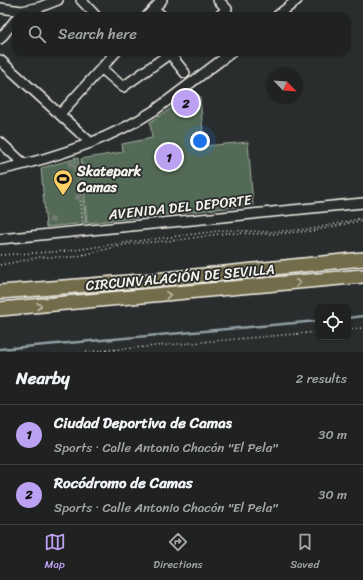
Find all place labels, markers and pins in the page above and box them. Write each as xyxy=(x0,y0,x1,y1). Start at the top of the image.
pin: 2 xyxy=(173,88,199,118)
pin: 1 xyxy=(156,142,182,172)
place label: Skatepark Camas xyxy=(76,159,142,200)
sports icon: Skatepark Camas xyxy=(52,168,74,196)

